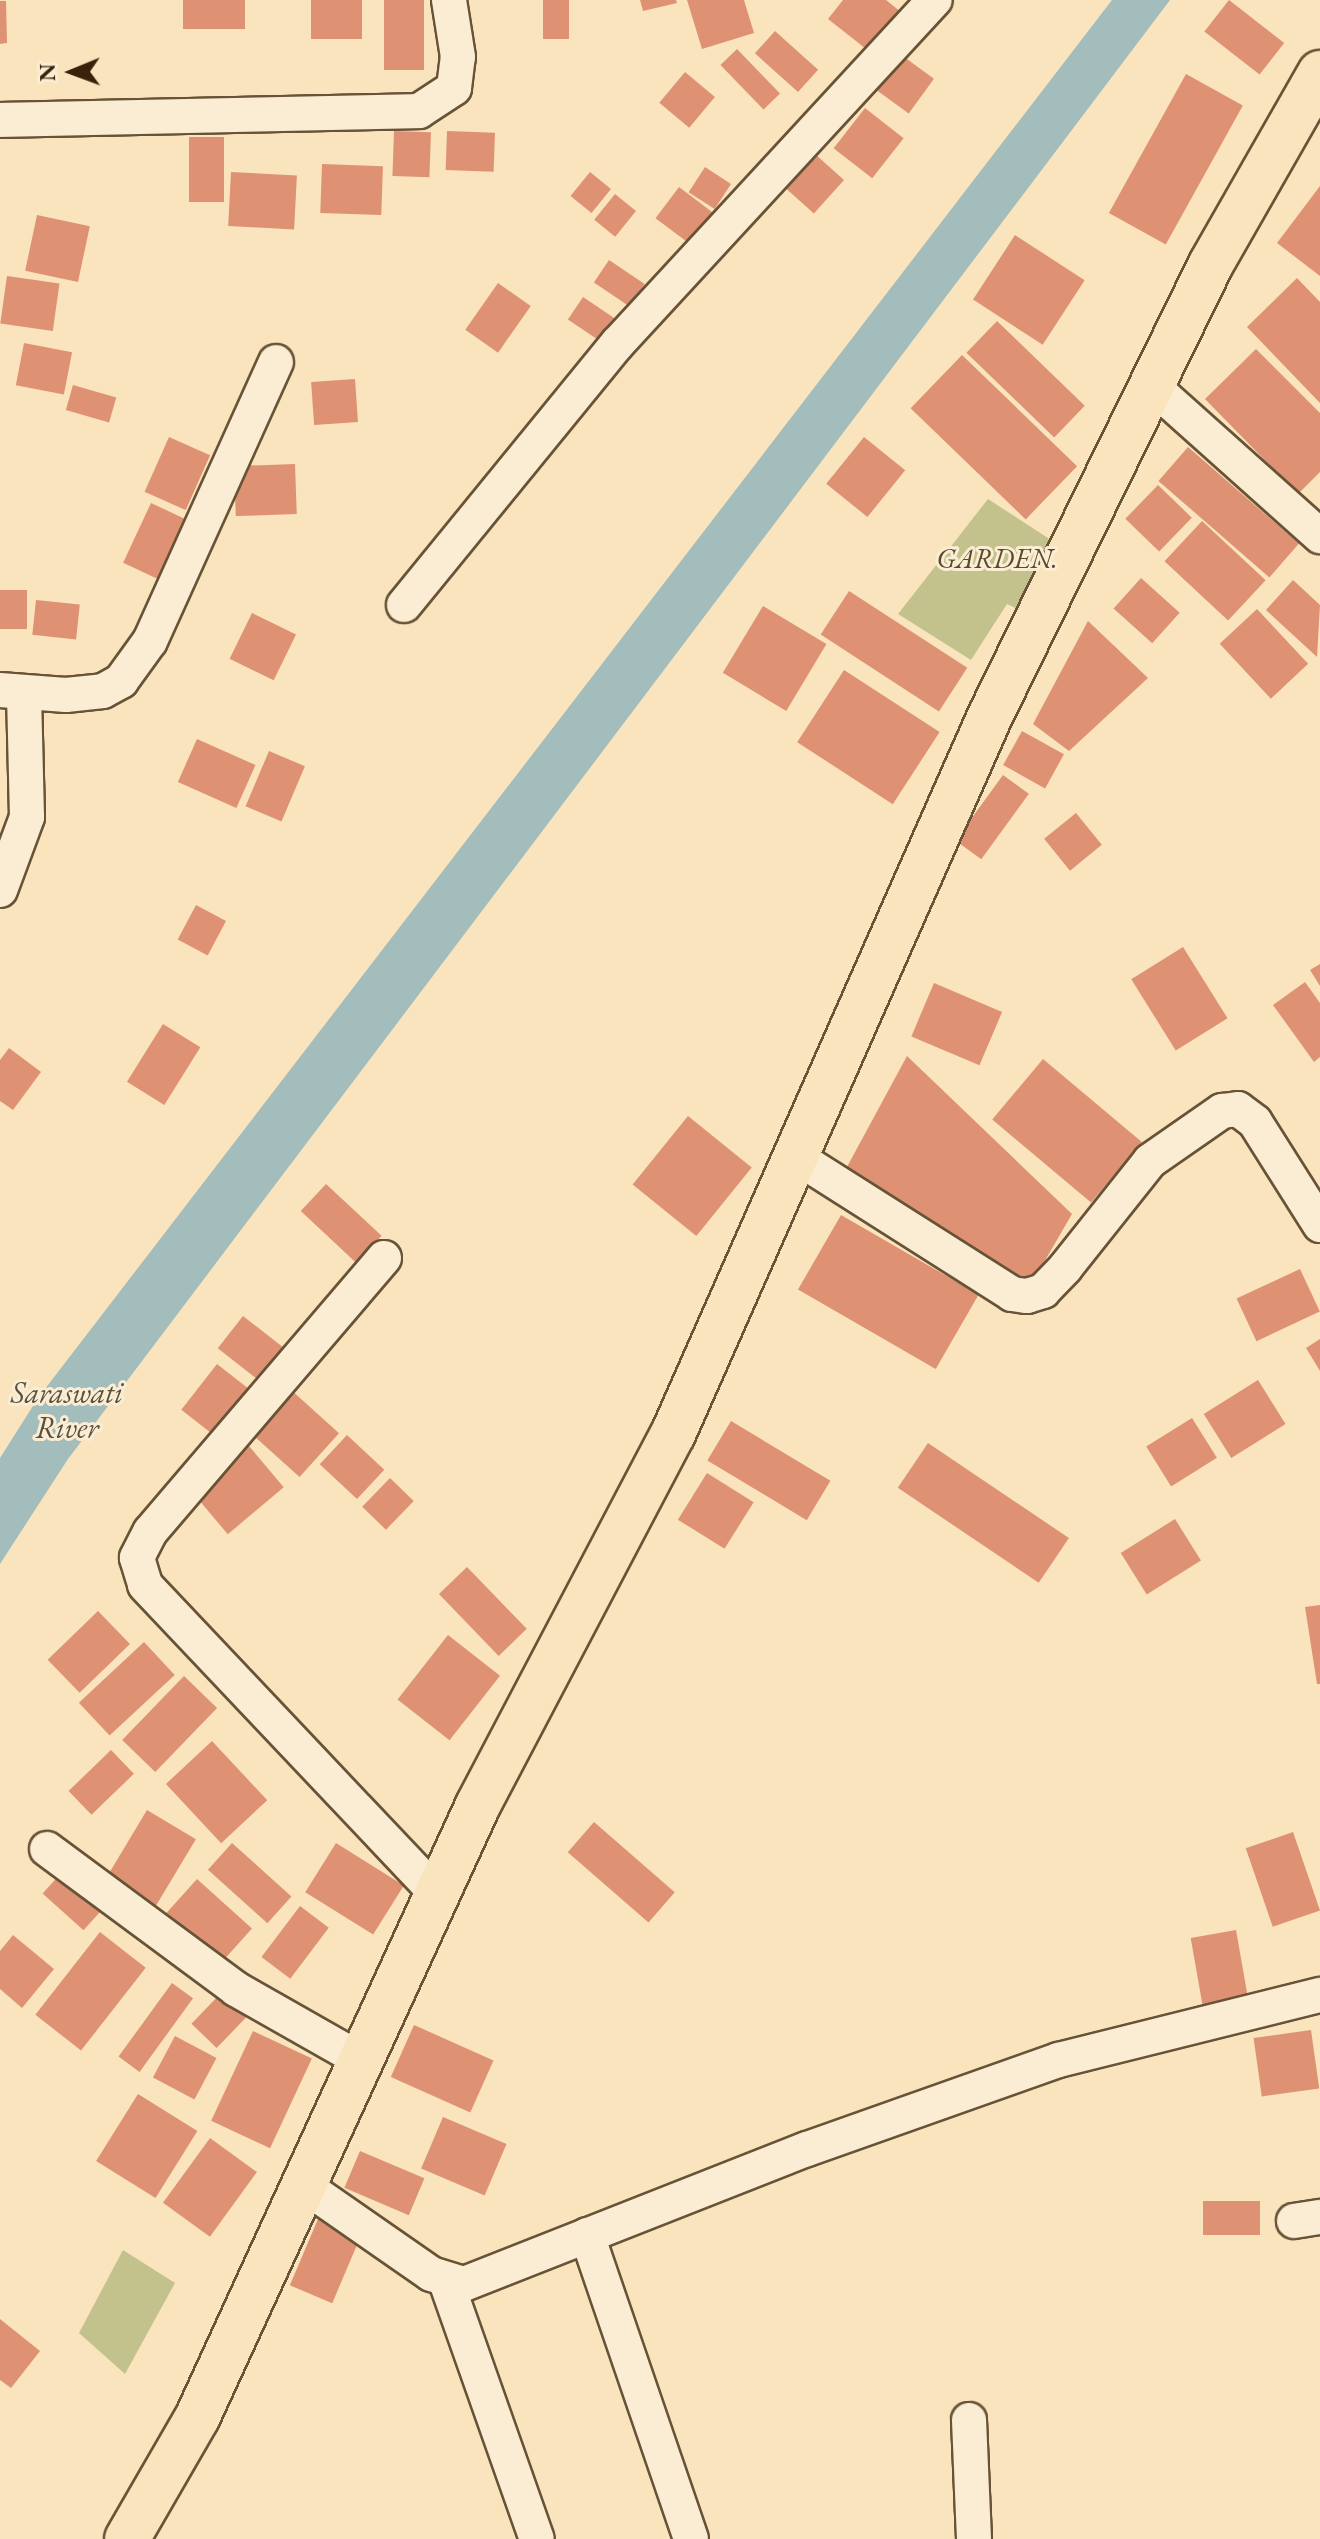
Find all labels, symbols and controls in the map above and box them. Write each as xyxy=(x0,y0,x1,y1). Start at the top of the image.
north arrow xyxy=(32,32,112,112)
text: N xyxy=(33,63,62,82)
park label: GARDEN. xyxy=(936,541,1058,575)
water label: Saraswati River xyxy=(11,1375,123,1446)

